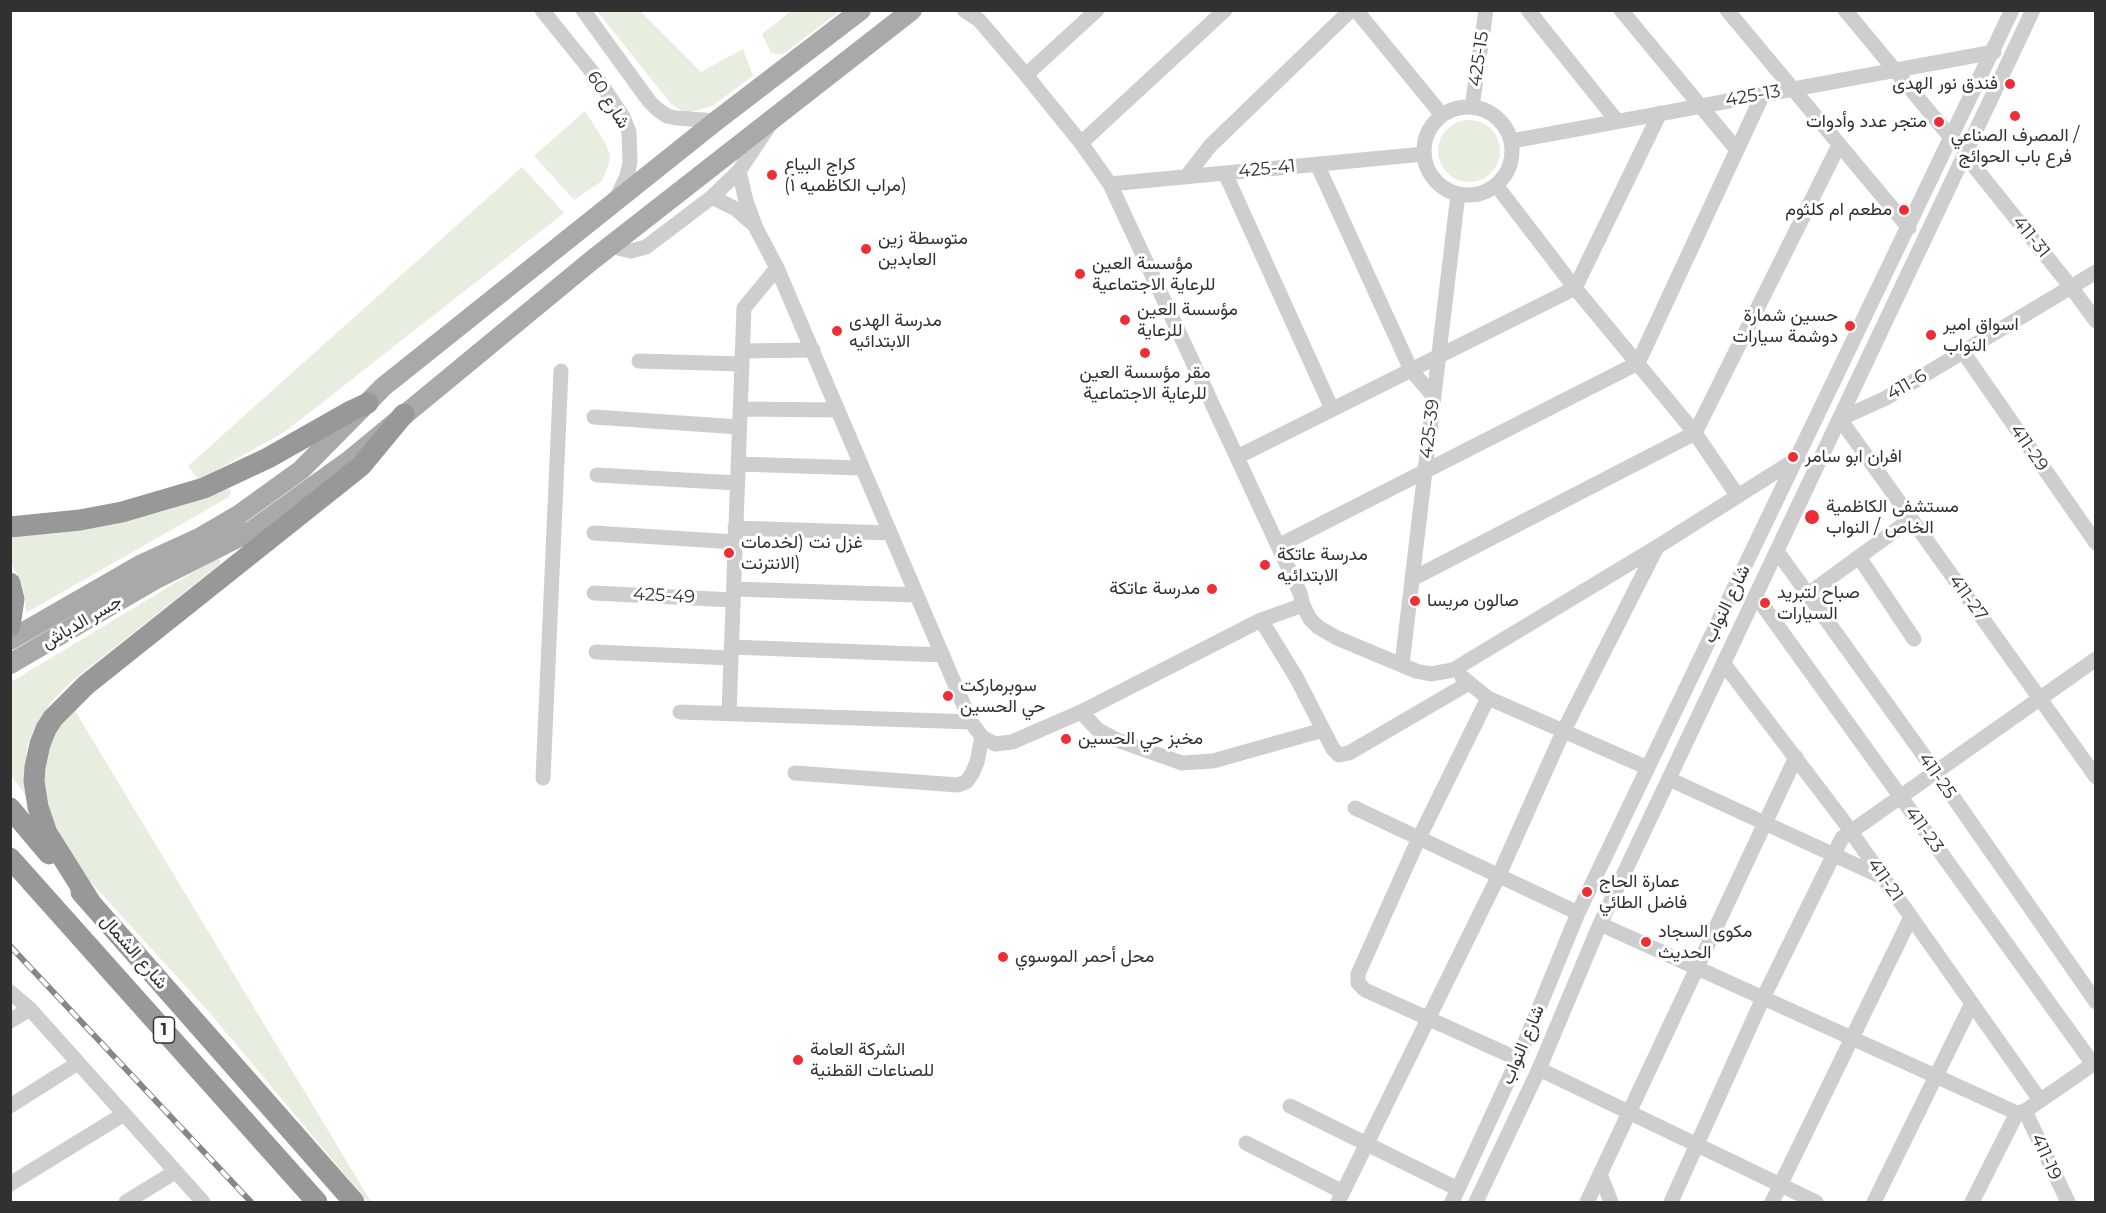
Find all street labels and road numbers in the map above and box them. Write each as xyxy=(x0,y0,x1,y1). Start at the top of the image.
street label: 425-15 xyxy=(1464,30,1494,88)
street label: شارع 60 xyxy=(582,67,634,133)
street label: 425-13 xyxy=(1724,81,1782,111)
street label: 425-41 xyxy=(1237,155,1297,183)
street label: 411-31 xyxy=(2008,212,2054,262)
street label: 411-6 xyxy=(1883,365,1931,405)
street label: 425-39 xyxy=(1416,398,1444,460)
street label: 411-29 xyxy=(2005,420,2053,476)
street label: شارع النواب xyxy=(1699,561,1755,647)
street label: 411-27 xyxy=(1944,571,1992,625)
street label: 425-49 xyxy=(632,584,696,608)
street label: جسر الدباش xyxy=(38,590,126,654)
street label: 411-25 xyxy=(1913,749,1961,803)
street label: 411-23 xyxy=(1900,803,1948,857)
street label: 411-21 xyxy=(1862,854,1908,906)
street label: شارع الشمال xyxy=(96,910,172,994)
street label: شارع النواب xyxy=(1497,1002,1549,1088)
road number: 1 xyxy=(154,1017,174,1043)
street label: 411-19 xyxy=(2026,1130,2066,1184)

